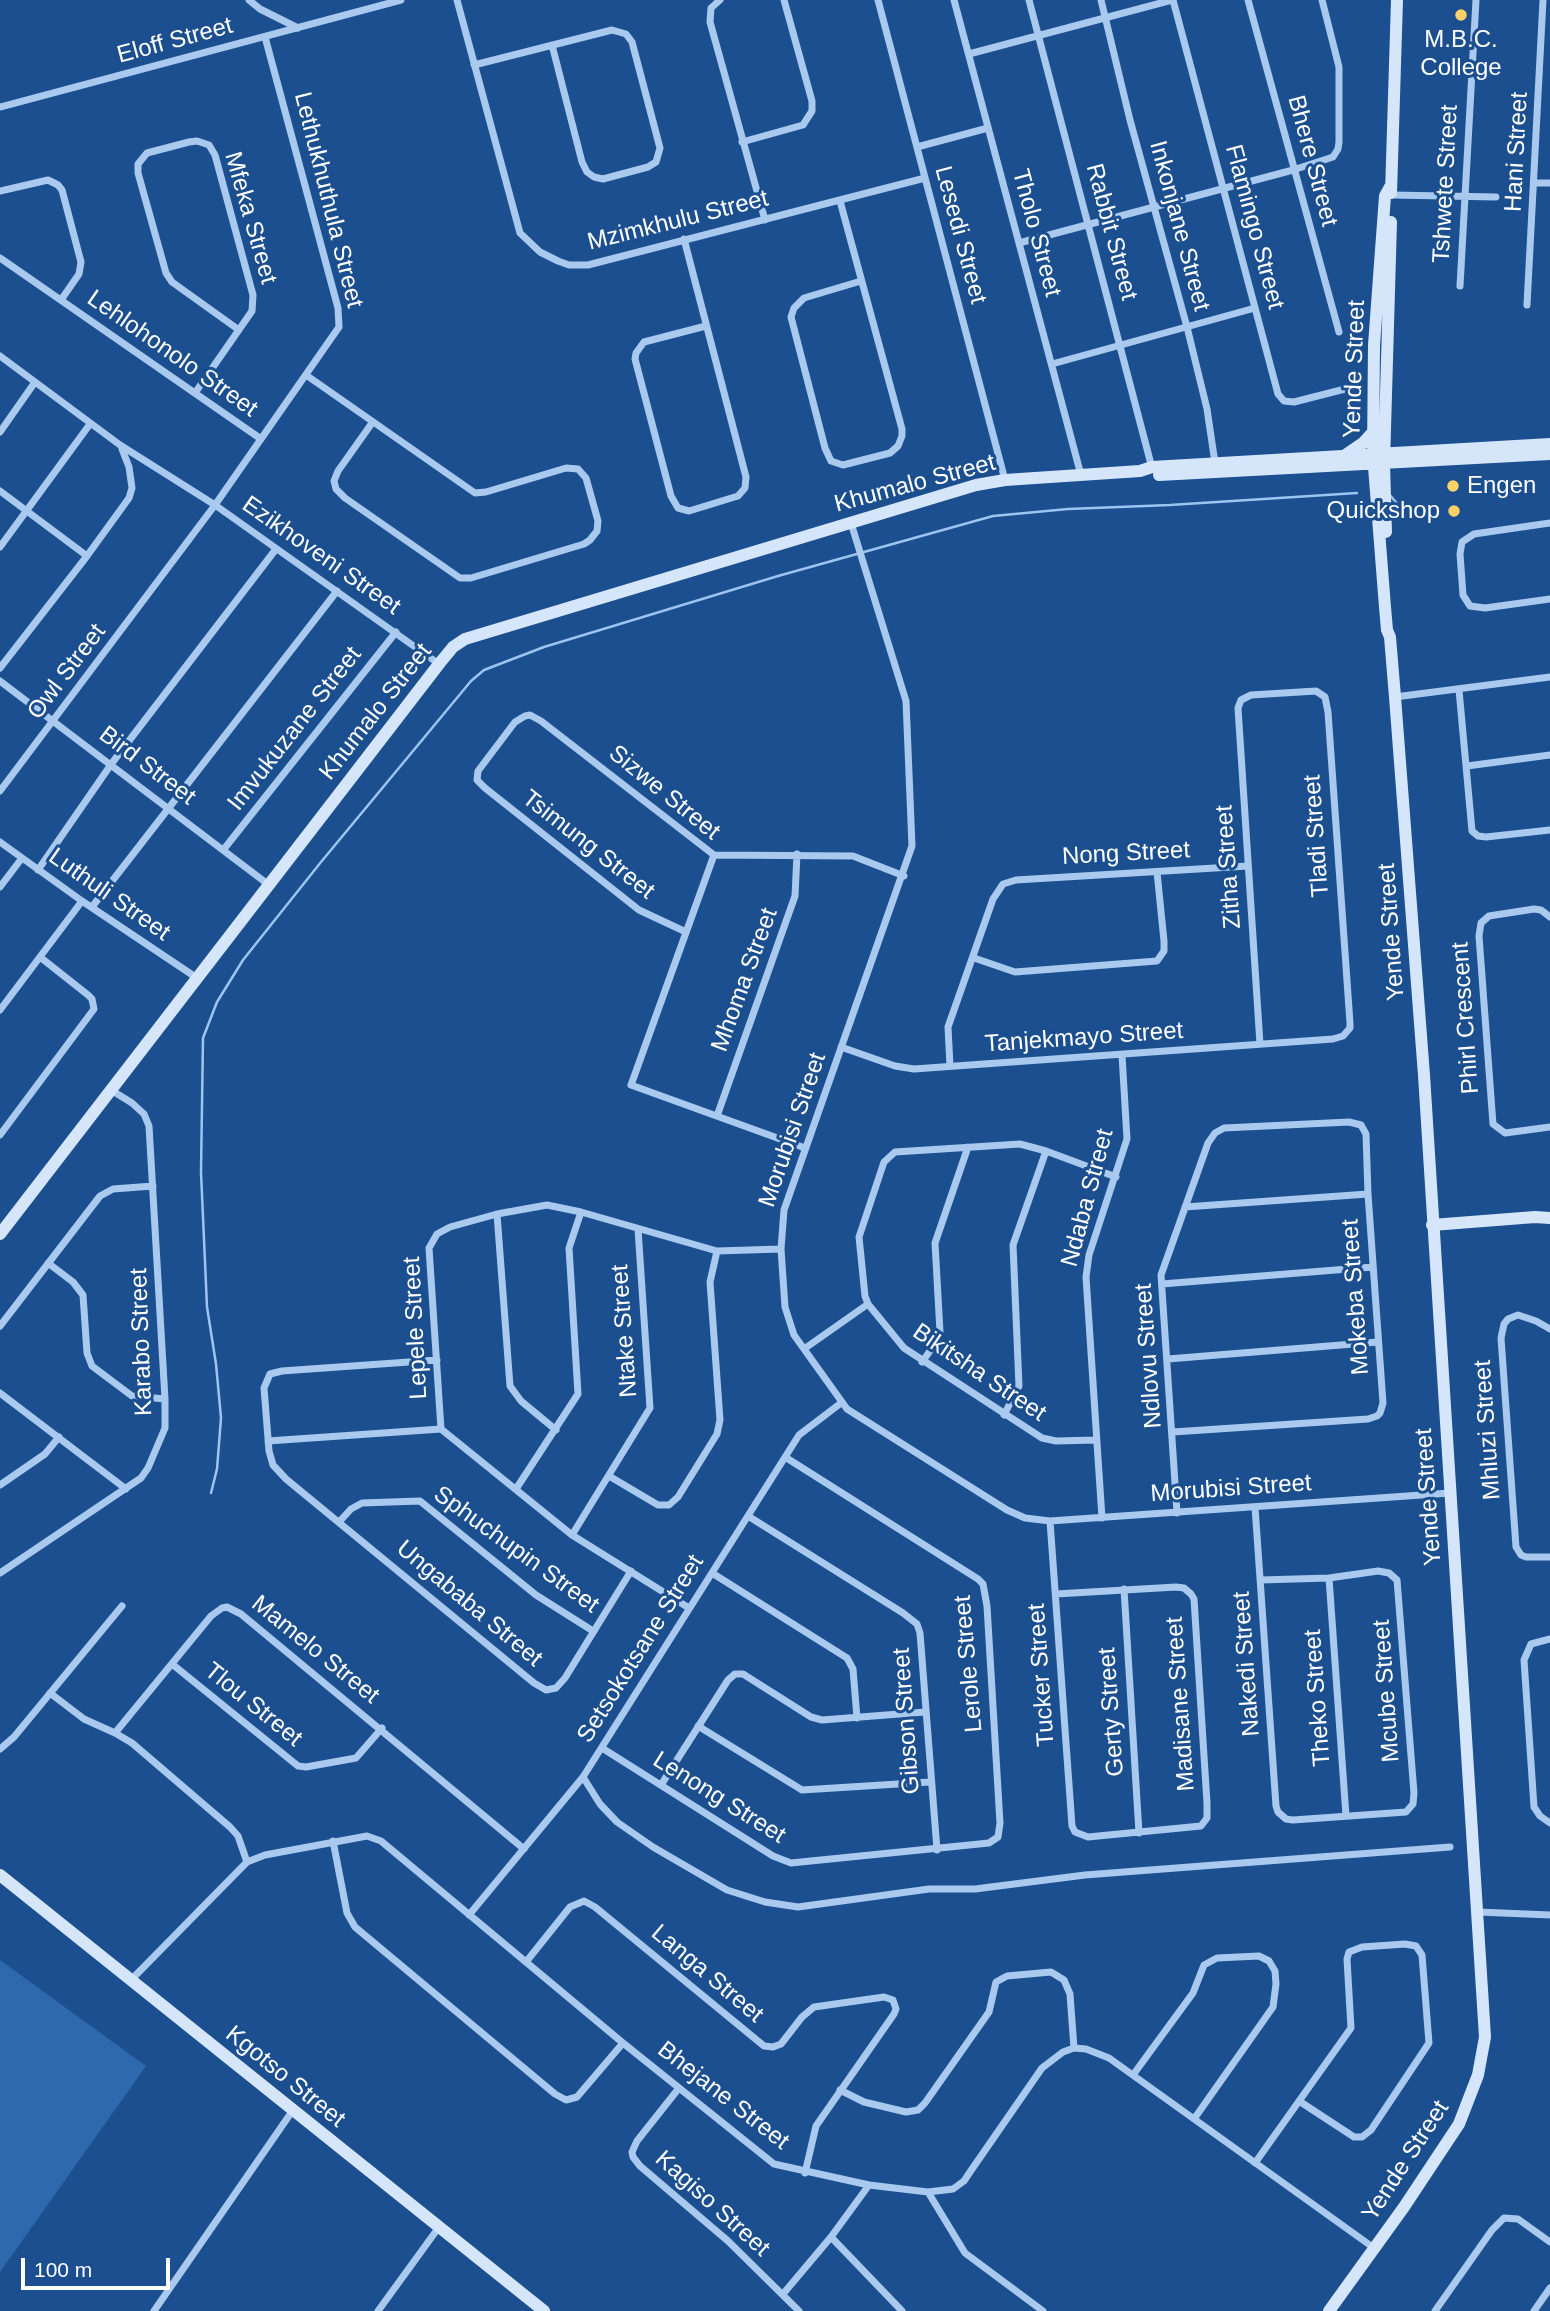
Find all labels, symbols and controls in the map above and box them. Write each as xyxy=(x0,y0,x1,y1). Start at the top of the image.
marker: M.B.C. College xyxy=(1453,7,1469,23)
street label: Eloff Street xyxy=(114,12,236,70)
place label: M.B.C. College xyxy=(1420,26,1502,82)
street label: Lethukhuthula Street xyxy=(287,89,369,311)
street label: Hani Street xyxy=(1499,91,1535,213)
street label: Bhere Street xyxy=(1281,92,1343,230)
street label: Tshwete Street xyxy=(1427,104,1465,264)
street label: Inkonjane Street xyxy=(1142,138,1216,314)
street label: Flamingo Street xyxy=(1218,141,1290,313)
street label: Mfeka Street xyxy=(217,149,283,287)
street label: Rabbit Street xyxy=(1079,161,1143,303)
street label: Lesedi Street xyxy=(928,163,992,307)
street label: Tholo Street xyxy=(1005,166,1067,300)
street label: Mzimkhulu Street xyxy=(585,185,771,257)
street label: Lehlohonolo Street xyxy=(81,284,263,424)
street label: Yende Street xyxy=(1338,300,1372,438)
street label: Khumalo Street xyxy=(831,449,999,519)
place label: Engen xyxy=(1467,472,1536,500)
marker: Engen xyxy=(1445,478,1461,494)
street label: Ezikhoveni Street xyxy=(236,491,406,621)
place label: Quickshop xyxy=(1327,497,1440,525)
marker: Quickshop xyxy=(1446,503,1462,519)
street label: Owl Street xyxy=(22,619,112,725)
street label: Khumalo Street xyxy=(314,638,438,786)
street label: Imvukuzane Street xyxy=(222,641,368,817)
street label: Bird Street xyxy=(93,720,201,812)
street label: Sizwe Street xyxy=(603,739,725,847)
street label: Tladi Street xyxy=(1298,774,1336,898)
street label: Tsimung Street xyxy=(516,784,660,906)
street label: Zitha Street xyxy=(1210,804,1248,930)
street label: Nong Street xyxy=(1061,836,1191,872)
street label: Luthuli Street xyxy=(43,843,175,947)
street label: Yende Street xyxy=(1373,862,1411,1002)
street label: Mhoma Street xyxy=(706,904,784,1056)
street label: PhirI Crescent xyxy=(1446,941,1486,1095)
street label: Tanjekmayo Street xyxy=(984,1017,1184,1059)
street label: Morubisi Street xyxy=(753,1049,833,1211)
street label: Ndaba Street xyxy=(1056,1126,1120,1270)
street label: Mokeba Street xyxy=(1336,1218,1376,1376)
street label: Lepele Street xyxy=(398,1256,434,1400)
street label: Ntake Street xyxy=(606,1263,644,1399)
street label: Karabo Street xyxy=(125,1267,159,1417)
street label: Ndlovu Street xyxy=(1130,1282,1168,1430)
street label: Bikitsha Street xyxy=(907,1318,1051,1428)
street label: Mhluzi Street xyxy=(1469,1359,1507,1501)
street label: Yende Street xyxy=(1410,1427,1448,1567)
street label: Morubisi Street xyxy=(1149,1469,1313,1509)
street label: Sphuchupin Street xyxy=(428,1480,604,1620)
street label: Ungababa Street xyxy=(390,1535,548,1673)
street label: Setsokotsane Street xyxy=(572,1550,710,1748)
street label: Mamelo Street xyxy=(245,1590,385,1710)
street label: Nakedi Street xyxy=(1228,1590,1266,1738)
street label: Lerole Street xyxy=(949,1594,989,1734)
street label: Tucker Street xyxy=(1023,1603,1061,1747)
street label: Madisane Street xyxy=(1161,1616,1201,1792)
street label: Mcube Street xyxy=(1368,1619,1406,1763)
street label: Theko Street xyxy=(1299,1628,1337,1768)
street label: Gerty Street xyxy=(1093,1646,1131,1778)
street label: Gibson Street xyxy=(888,1647,926,1795)
street label: Tlou Street xyxy=(198,1657,308,1753)
street label: Lenong Street xyxy=(647,1746,791,1850)
street label: Langa Street xyxy=(645,1919,769,2029)
street label: Kgotso Street xyxy=(219,2020,351,2134)
street label: Bhejane Street xyxy=(652,2036,794,2156)
street label: Yende Street xyxy=(1356,2095,1456,2227)
street label: Kagiso Street xyxy=(649,2145,775,2263)
scale bar xyxy=(24,2244,173,2288)
text: 100 m xyxy=(34,2258,92,2281)

